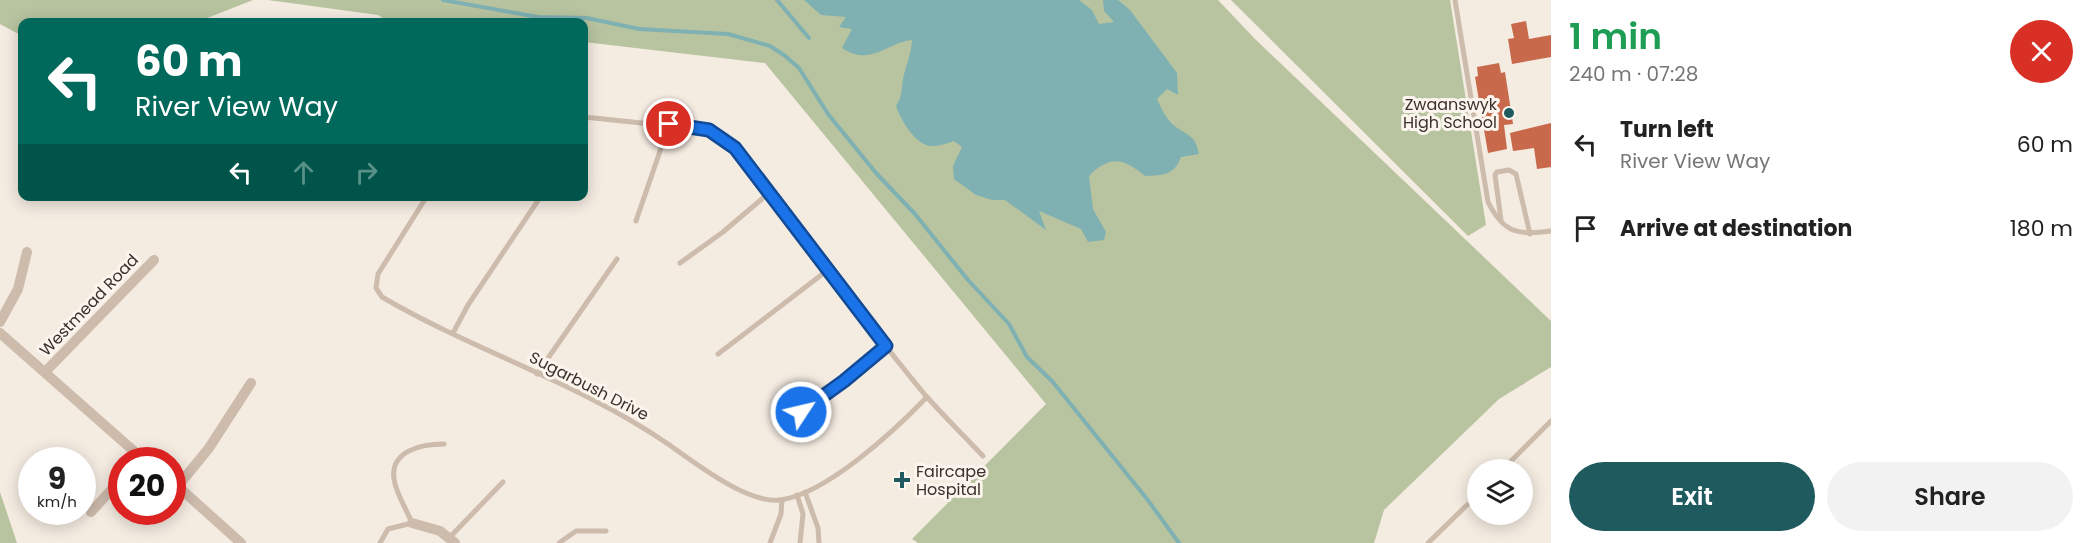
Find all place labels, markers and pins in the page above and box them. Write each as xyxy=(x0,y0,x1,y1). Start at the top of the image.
place label: Zwaanswyk High School xyxy=(1403,93,1498,134)
pin xyxy=(643,98,694,149)
marker: Zwaanswyk High School xyxy=(1502,106,1516,120)
place label: Faircape Hospital xyxy=(916,460,986,501)
marker: Faircape Hospital xyxy=(893,471,911,489)

